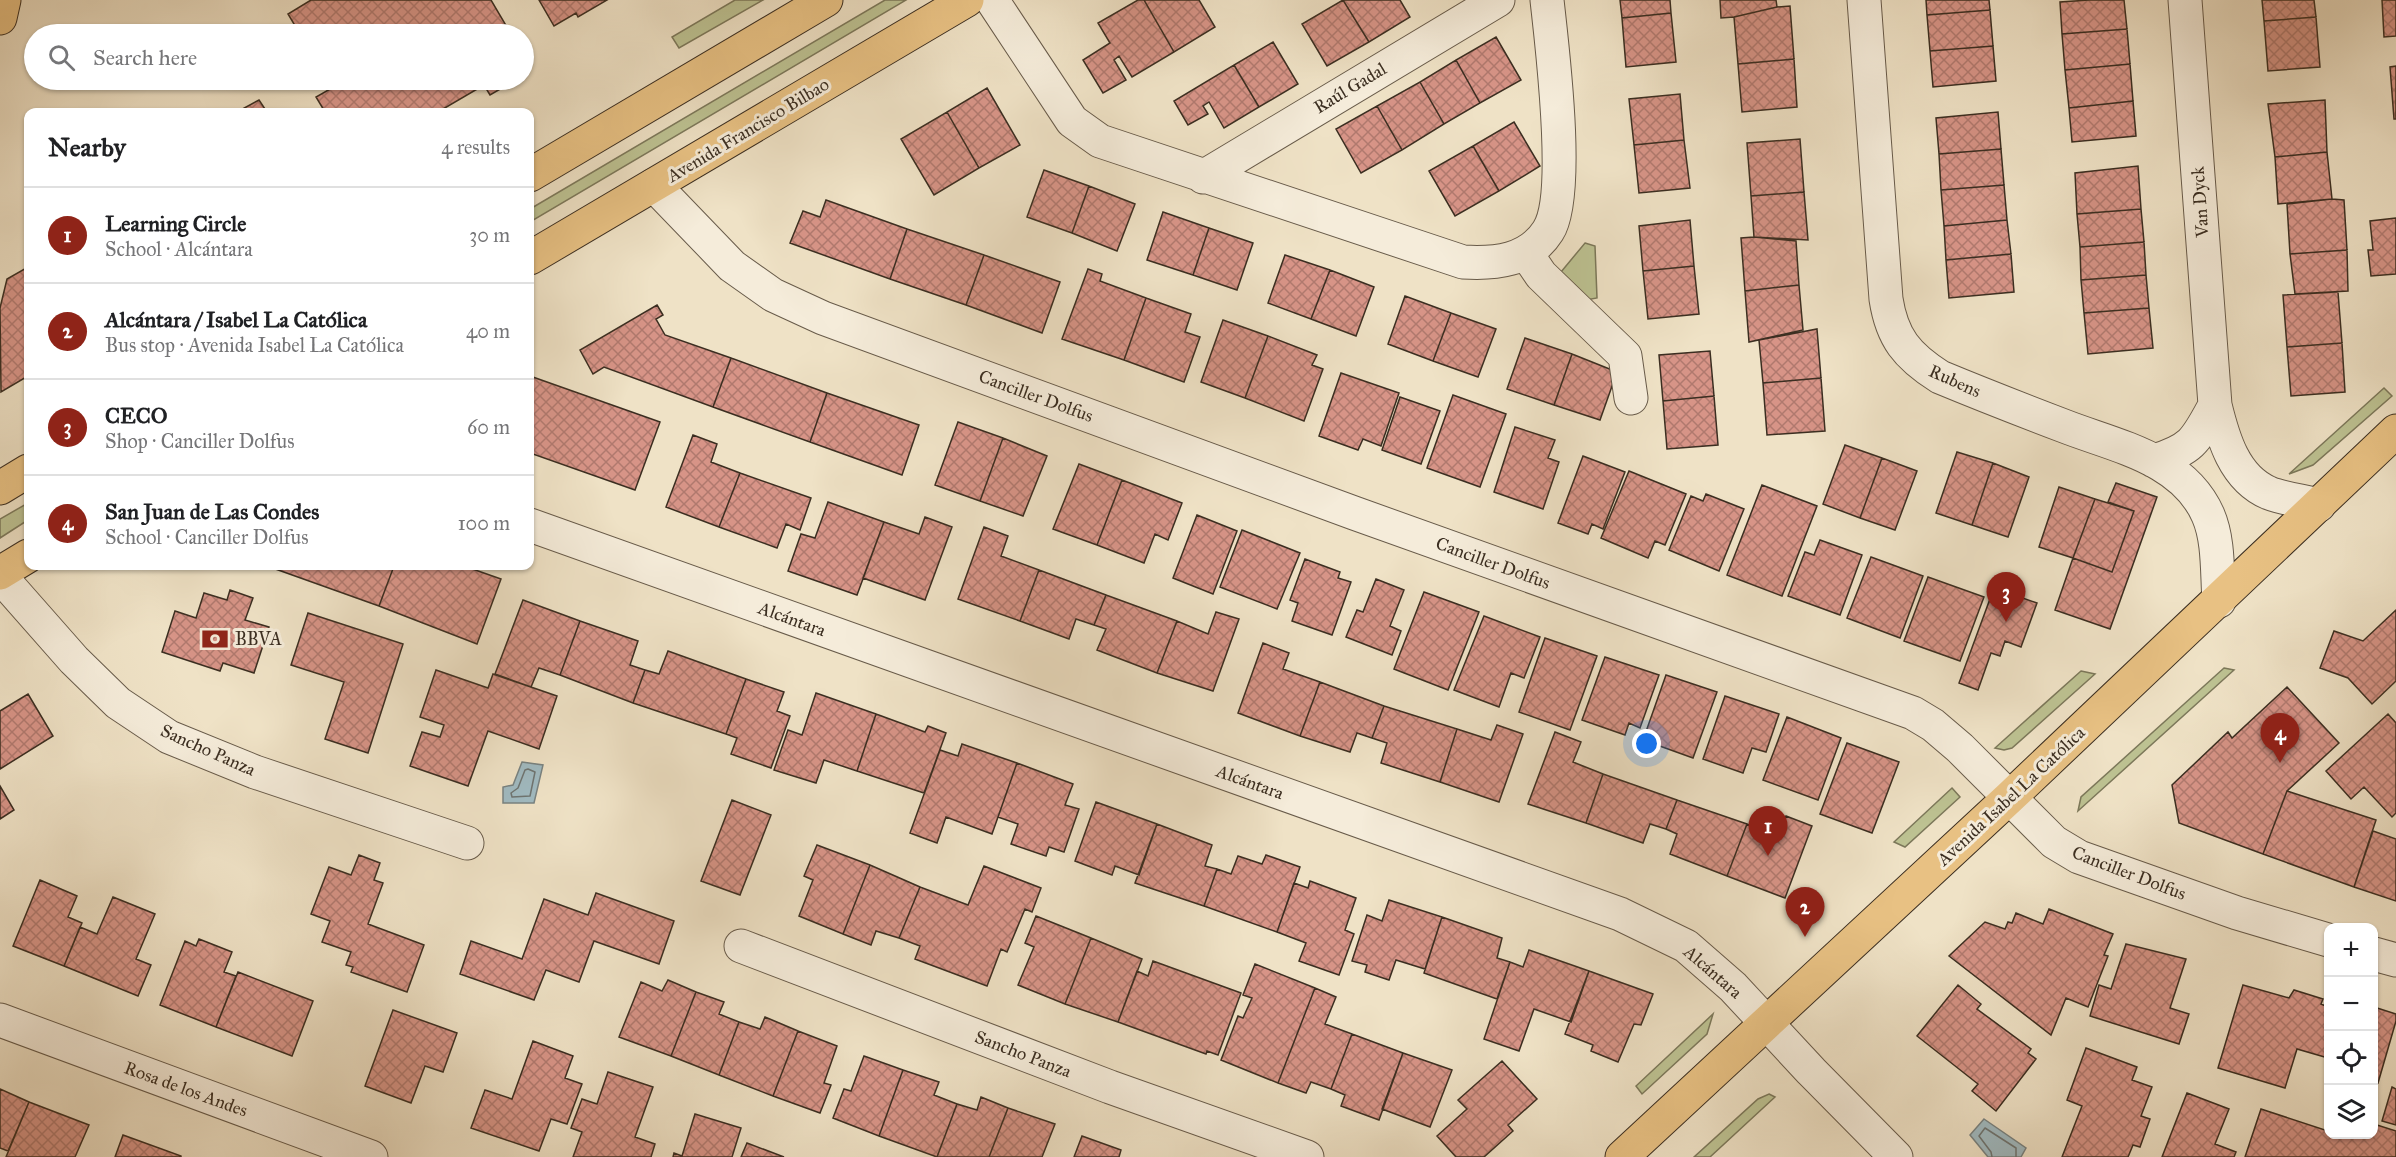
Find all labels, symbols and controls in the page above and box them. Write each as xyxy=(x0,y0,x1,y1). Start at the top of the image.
search box xyxy=(24,24,534,90)
icon: search xyxy=(45,41,78,74)
text: Search here xyxy=(93,44,197,71)
street label: Raúl Gadal xyxy=(1310,58,1390,118)
street label: Avenida Francisco Bilbao xyxy=(662,73,833,188)
text: Nearby xyxy=(48,131,126,163)
text: 4 results xyxy=(441,135,510,159)
street label: Van Dyck xyxy=(2187,165,2214,239)
text: Learning Circle xyxy=(105,210,246,237)
text: 1 xyxy=(64,223,71,247)
text: 30 m xyxy=(469,223,510,247)
text: School · Alcántara xyxy=(105,237,253,261)
text: Alcántara / Isabel La Católica xyxy=(105,306,367,333)
text: 2 xyxy=(63,319,72,343)
text: 40 m xyxy=(466,319,510,343)
text: Bus stop · Avenida Isabel La Católica xyxy=(105,333,404,357)
street label: Rubens xyxy=(1926,360,1984,402)
street label: Canciller Dolfus xyxy=(976,365,1096,427)
text: CECO xyxy=(105,402,168,429)
text: 3 xyxy=(64,415,72,439)
text: 60 m xyxy=(467,415,510,439)
text: Shop · Canciller Dolfus xyxy=(105,429,295,453)
text: San Juan de Las Condes xyxy=(105,498,319,525)
text: 4 xyxy=(62,511,73,535)
text: 100 m xyxy=(458,511,510,535)
text: School · Canciller Dolfus xyxy=(105,525,309,549)
street label: Canciller Dolfus xyxy=(1433,532,1553,594)
pin: 3 xyxy=(1986,572,2026,622)
street label: Alcántara xyxy=(754,596,829,641)
bank icon: BBVA xyxy=(200,624,230,654)
place label: BBVA xyxy=(235,628,282,650)
pin: 4 xyxy=(2260,714,2300,763)
street label: Sancho Panza xyxy=(157,719,259,781)
street label: Avenida Isabel La Católica xyxy=(1932,721,2090,871)
your location xyxy=(1632,729,1661,758)
street label: Alcántara xyxy=(1212,759,1287,804)
pin: 1 xyxy=(1748,806,1788,856)
street label: Canciller Dolfus xyxy=(2069,841,2189,905)
pin: 2 xyxy=(1786,888,1824,937)
map controls xyxy=(2324,923,2378,1139)
button: + xyxy=(2324,923,2378,977)
street label: Alcántara xyxy=(1679,940,1747,1004)
button: − xyxy=(2324,977,2378,1031)
street label: Sancho Panza xyxy=(972,1026,1075,1083)
button: locate xyxy=(2324,1031,2378,1085)
street label: Rosa de los Andes xyxy=(121,1057,251,1121)
button: layers xyxy=(2324,1085,2378,1139)

